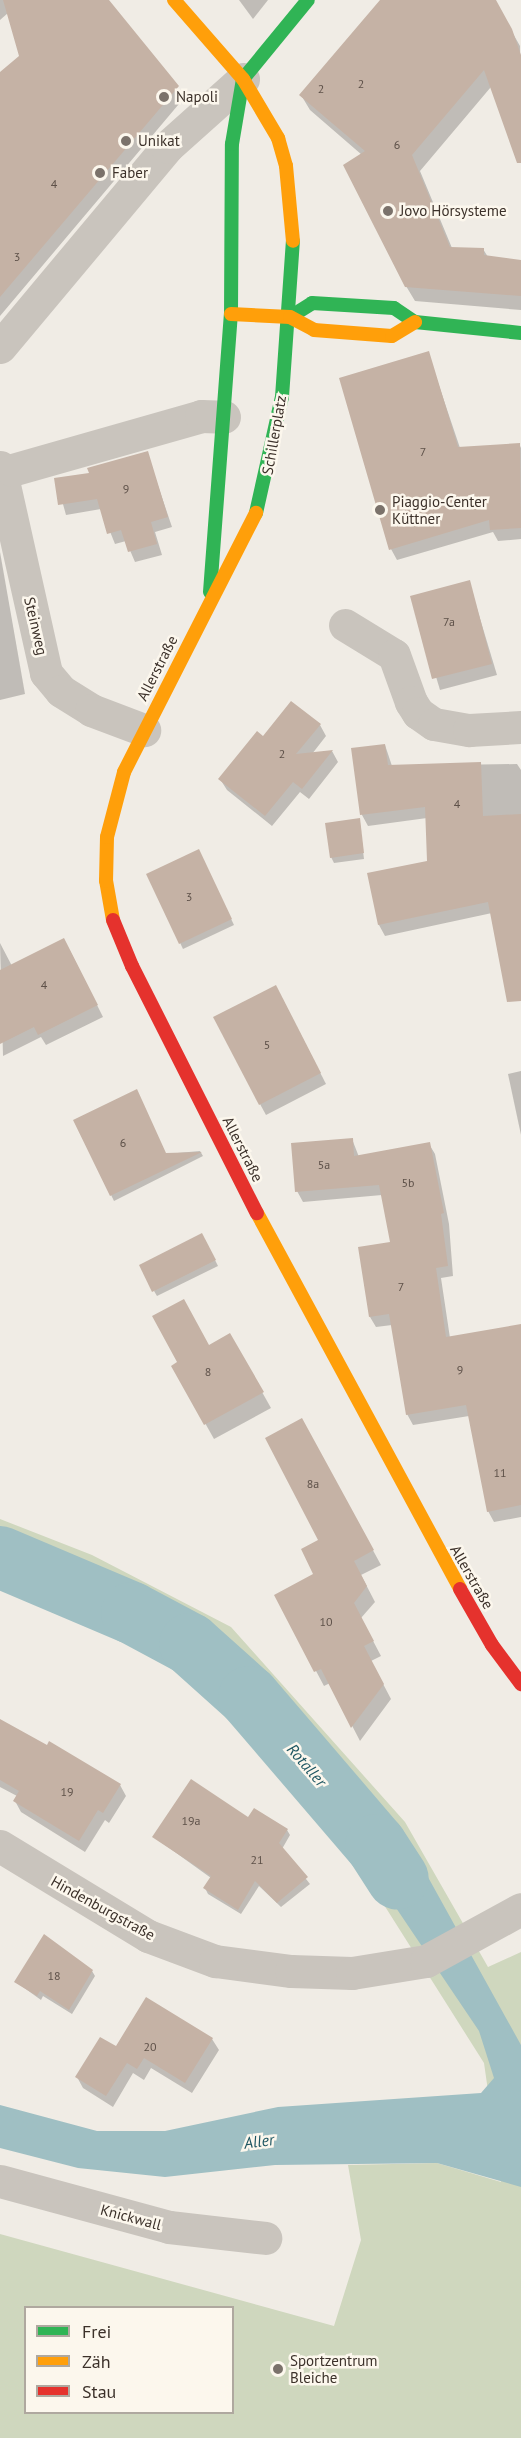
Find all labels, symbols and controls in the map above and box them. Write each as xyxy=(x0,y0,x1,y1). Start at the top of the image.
house number: 2 xyxy=(358,77,364,91)
house number: 2 xyxy=(318,82,324,96)
place label: Napoli xyxy=(176,88,218,106)
marker: Napoli xyxy=(157,90,171,104)
place label: Unikat xyxy=(138,132,180,150)
marker: Unikat xyxy=(119,134,133,148)
house number: 6 xyxy=(394,138,400,152)
place label: Faber xyxy=(112,164,148,182)
marker: Faber xyxy=(93,166,107,180)
house number: 4 xyxy=(51,177,57,191)
place label: Jovo Hörsysteme xyxy=(400,202,507,220)
marker: Jovo Hörsysteme xyxy=(381,204,395,218)
house number: 3 xyxy=(14,250,20,264)
street label: Schillerplatz xyxy=(258,394,290,476)
house number: 7 xyxy=(420,445,426,459)
house number: 9 xyxy=(123,482,129,496)
place label: Piaggio-Center Küttner xyxy=(392,492,487,527)
marker: Piaggio-Center Küttner xyxy=(373,503,387,517)
street label: Steinweg xyxy=(21,595,51,657)
house number: 7a xyxy=(443,615,455,629)
street label: Allerstraße xyxy=(133,632,181,704)
house number: 2 xyxy=(279,747,285,761)
house number: 4 xyxy=(454,797,460,811)
house number: 3 xyxy=(186,890,192,904)
house number: 4 xyxy=(41,978,47,992)
house number: 5 xyxy=(264,1038,270,1052)
street label: Allerstraße xyxy=(219,1113,267,1185)
house number: 6 xyxy=(120,1136,126,1150)
house number: 5a xyxy=(318,1158,330,1172)
house number: 5b xyxy=(401,1176,415,1190)
house number: 7 xyxy=(398,1280,404,1294)
house number: 9 xyxy=(457,1363,463,1377)
house number: 8 xyxy=(205,1365,211,1379)
house number: 11 xyxy=(493,1466,507,1480)
house number: 8a xyxy=(307,1477,319,1491)
street label: Allerstraße xyxy=(447,1542,497,1612)
house number: 10 xyxy=(319,1615,333,1629)
water label: Rotaller xyxy=(283,1740,331,1790)
house number: 19 xyxy=(60,1785,74,1799)
house number: 19a xyxy=(181,1814,201,1828)
house number: 21 xyxy=(250,1853,264,1867)
street label: Hindenburgstraße xyxy=(48,1872,158,1944)
house number: 18 xyxy=(47,1969,61,1983)
house number: 20 xyxy=(143,2040,157,2054)
water label: Aller xyxy=(243,2129,275,2153)
street label: Knickwall xyxy=(99,2200,163,2234)
legend xyxy=(24,2306,234,2414)
text: Frei xyxy=(82,2320,111,2343)
text: Zäh xyxy=(82,2350,111,2373)
place label: Sportzentrum Bleiche xyxy=(290,2351,377,2386)
marker: Sportzentrum Bleiche xyxy=(271,2362,285,2376)
text: Stau xyxy=(82,2380,116,2403)

